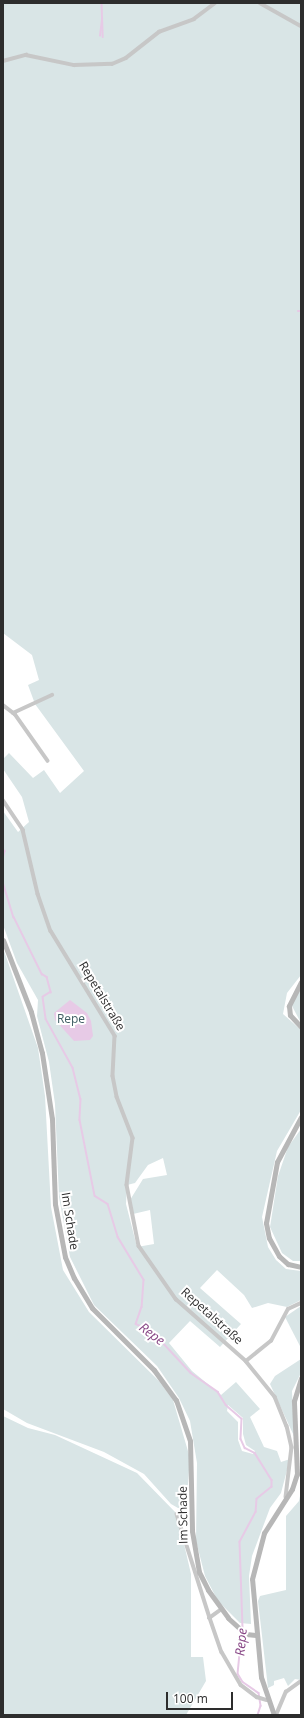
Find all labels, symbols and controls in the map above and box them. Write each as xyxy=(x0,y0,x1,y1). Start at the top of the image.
street label: Repetalstraße xyxy=(76,959,128,1033)
park label: Repe xyxy=(57,1012,85,1026)
street label: Im Schade xyxy=(58,1191,82,1251)
street label: Repetalstraße xyxy=(178,1285,246,1347)
water label: Repe xyxy=(136,1319,168,1349)
street label: Im Schade xyxy=(175,1486,191,1544)
water label: Repe xyxy=(232,1627,250,1657)
scale bar xyxy=(168,1684,235,1710)
text: 100 m xyxy=(173,1690,208,1707)

